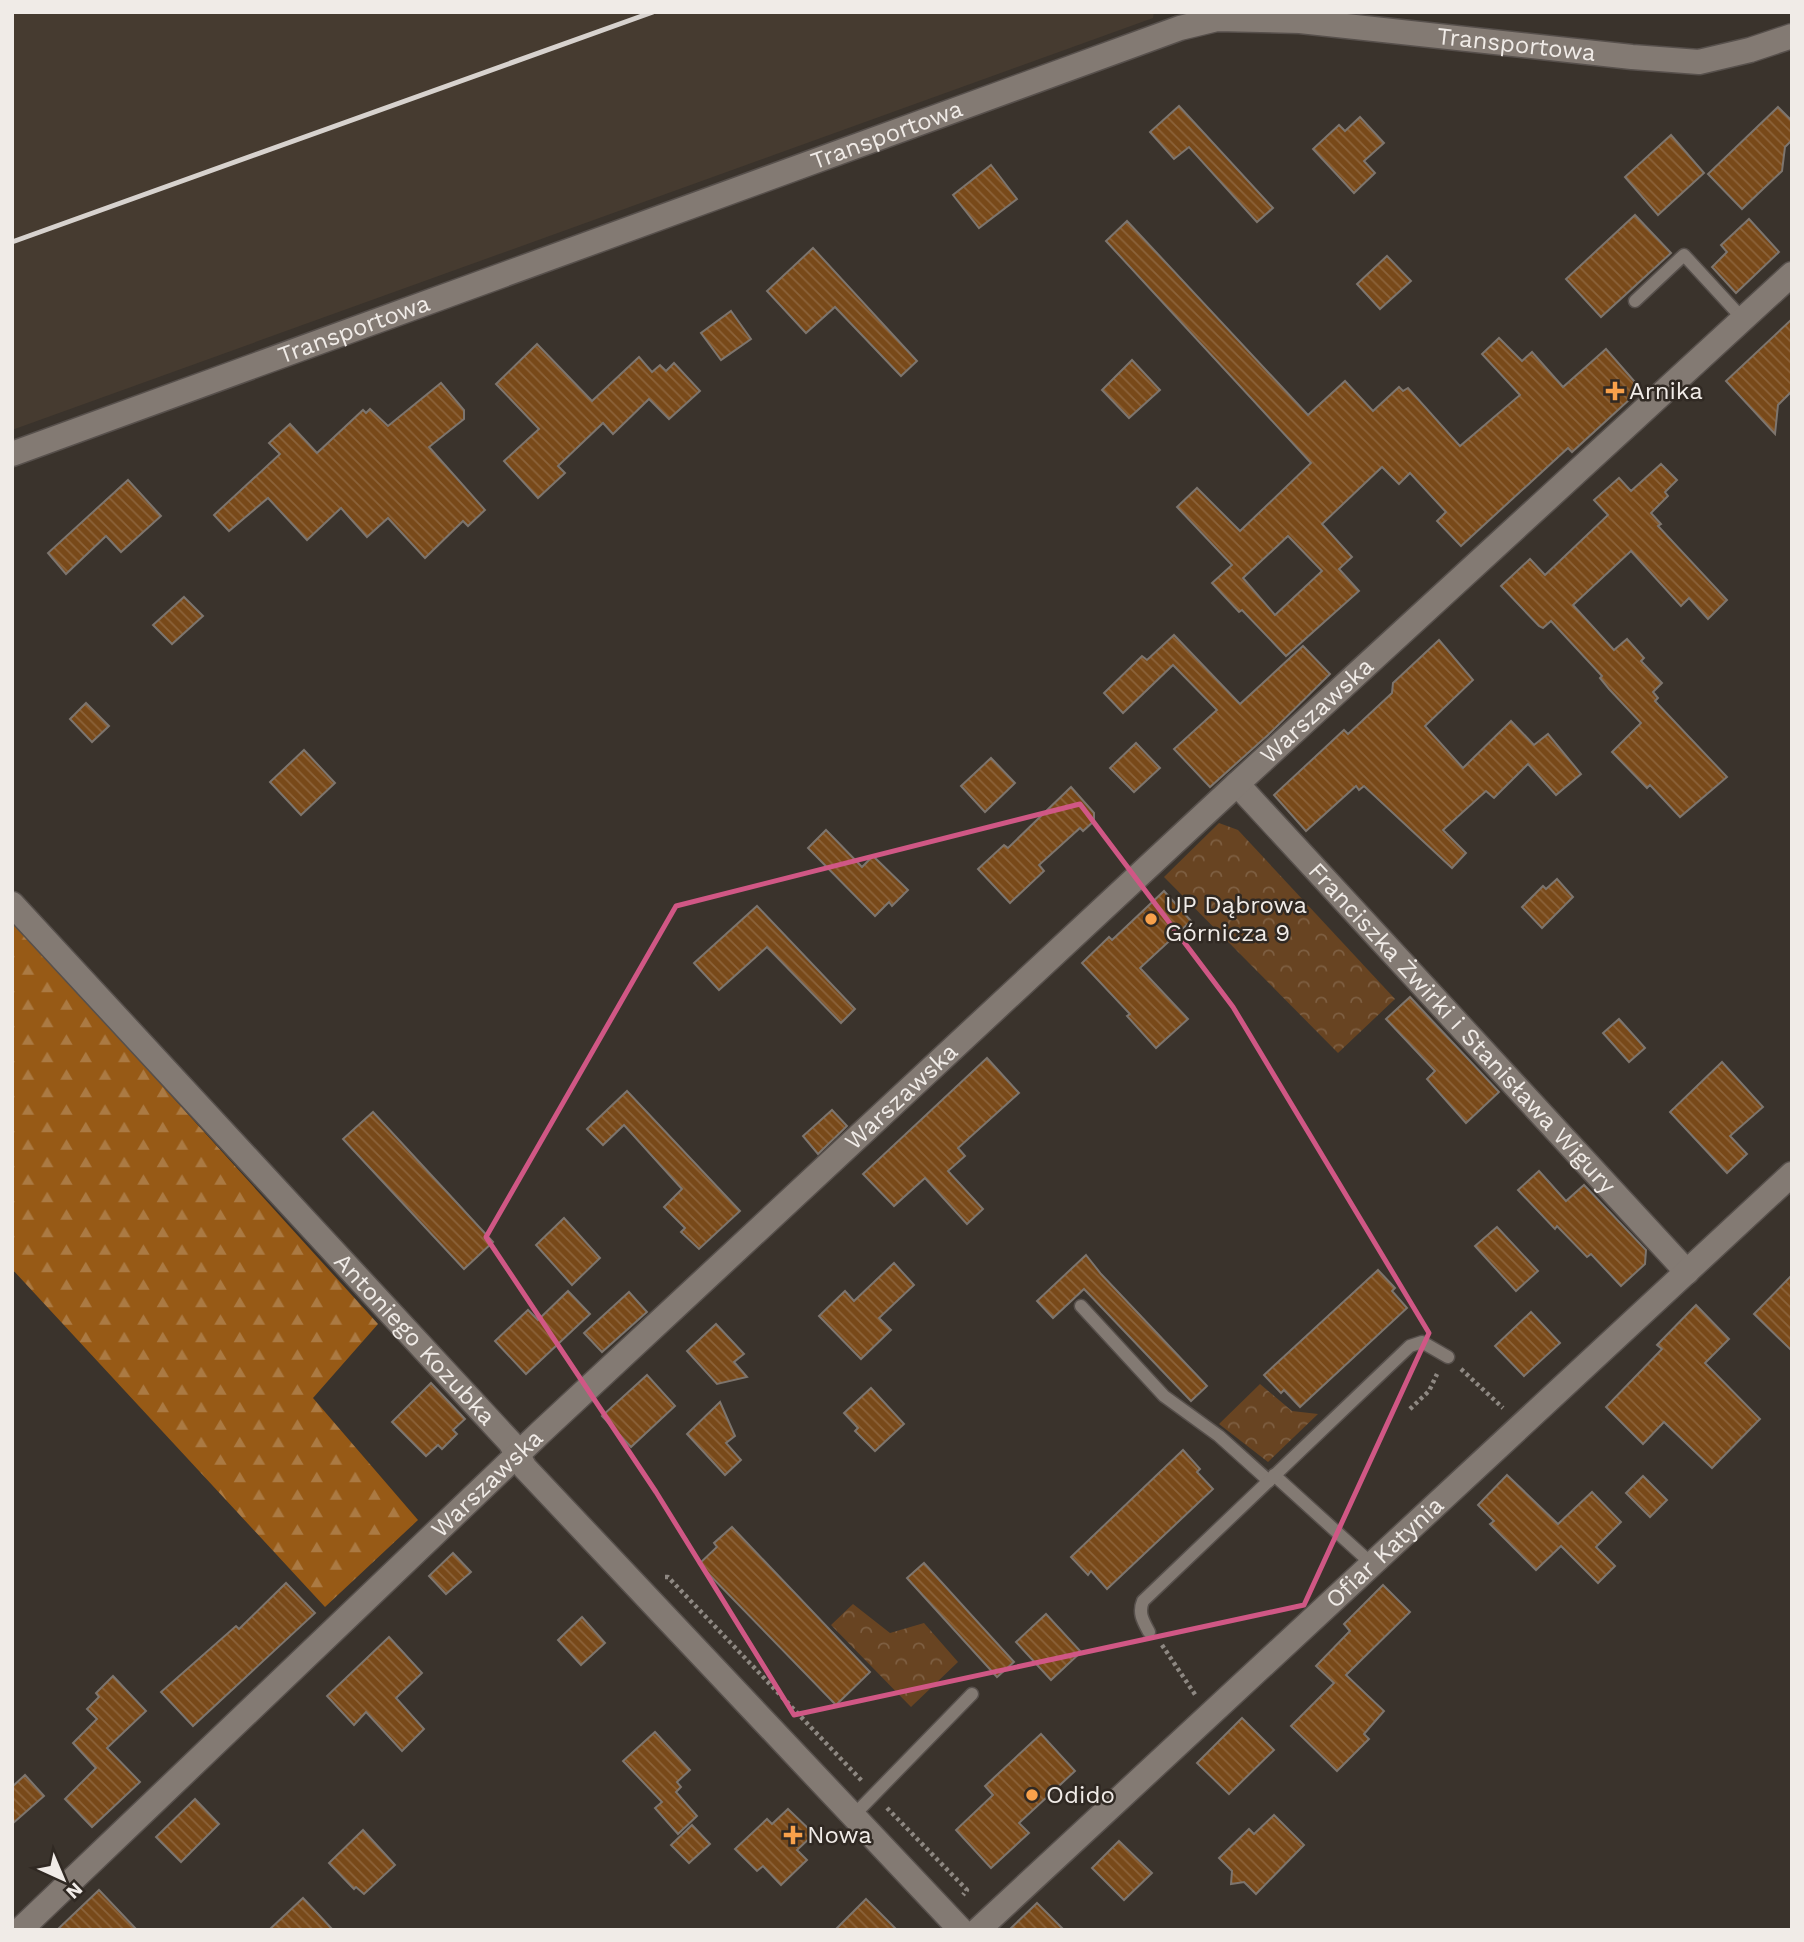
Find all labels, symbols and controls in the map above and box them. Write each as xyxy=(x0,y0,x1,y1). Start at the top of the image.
street label: Transportowa xyxy=(1436,22,1597,67)
street label: Transportowa xyxy=(807,95,966,175)
street label: Transportowa xyxy=(274,289,434,370)
place label: Arnika xyxy=(1629,377,1703,405)
marker: Arnika xyxy=(1607,383,1623,399)
street label: Warszawska xyxy=(1255,652,1379,769)
street label: Franciszka Żwirki i Stanisława Wigury xyxy=(1303,857,1622,1200)
place label: UP Dąbrowa Górnicza 9 xyxy=(1165,891,1307,947)
marker: UP Dąbrowa Górnicza 9 xyxy=(1143,911,1159,927)
street label: Warszawska xyxy=(839,1038,963,1156)
street label: Antoniego Kozubka xyxy=(328,1247,501,1431)
street label: Warszawska xyxy=(426,1424,548,1543)
street label: Ofiar Katynia xyxy=(1320,1491,1449,1614)
place label: Odido xyxy=(1046,1781,1115,1809)
marker: Odido xyxy=(1024,1787,1040,1803)
place label: Nowa xyxy=(807,1821,872,1849)
marker: Nowa xyxy=(785,1827,801,1843)
north arrow xyxy=(28,1844,98,1914)
text: N xyxy=(61,1878,88,1904)

